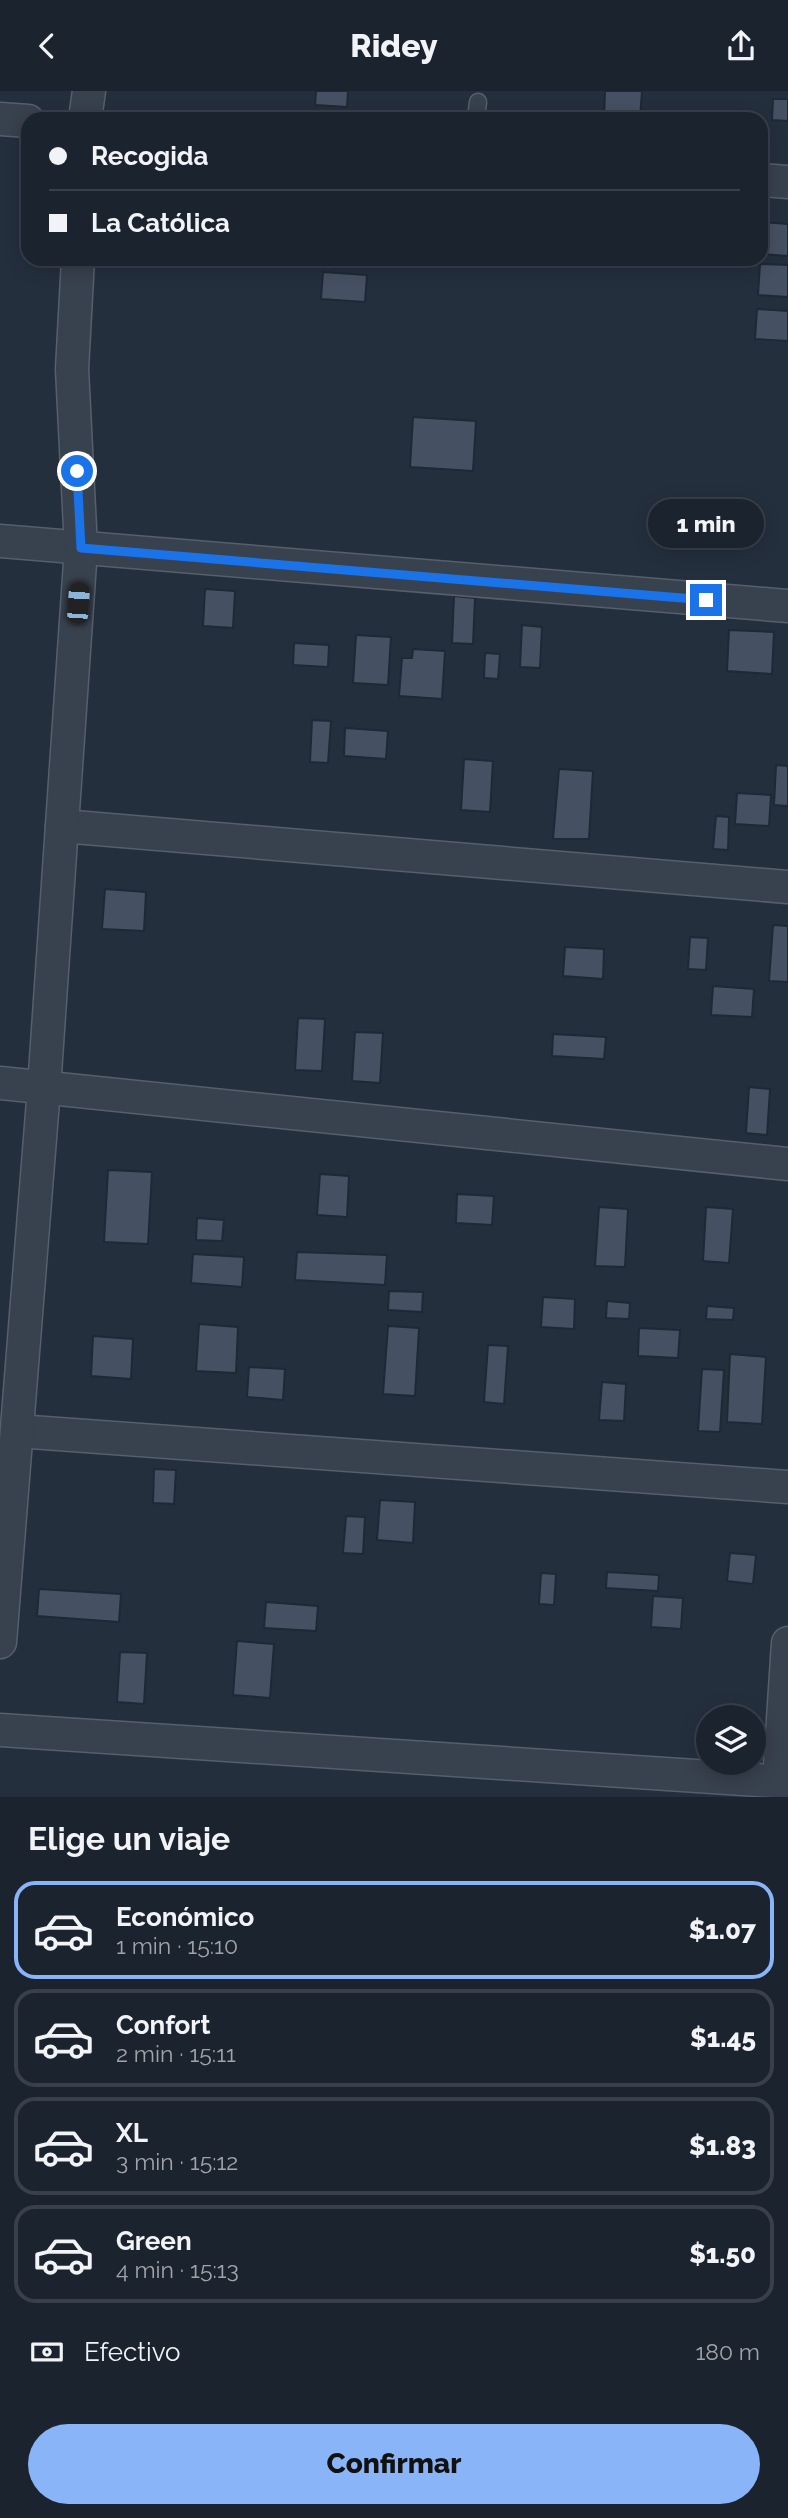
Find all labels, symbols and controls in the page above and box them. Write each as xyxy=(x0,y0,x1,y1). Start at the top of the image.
icon: back xyxy=(28,27,66,65)
text: Ridey xyxy=(350,27,438,64)
icon: share xyxy=(722,27,760,65)
text: Recogida xyxy=(91,141,209,171)
text: La Católica xyxy=(91,208,230,238)
route start xyxy=(61,455,93,487)
callout: 1 min xyxy=(648,498,764,547)
text: 1 min xyxy=(676,510,736,537)
car xyxy=(67,581,90,625)
route end xyxy=(690,584,722,616)
map controls xyxy=(696,1705,766,1775)
button: layers xyxy=(696,1705,766,1775)
text: Elige un viaje xyxy=(28,1820,230,1857)
icon: car xyxy=(32,1899,95,1962)
text: Económico xyxy=(116,1902,254,1932)
text: $1.07 xyxy=(689,1915,756,1945)
text: 1 min · 15:10 xyxy=(116,1932,238,1959)
icon: car xyxy=(32,2007,95,2070)
text: Confort xyxy=(116,2010,210,2040)
text: $1.45 xyxy=(690,2023,756,2053)
text: 2 min · 15:11 xyxy=(116,2040,236,2067)
icon: car xyxy=(32,2115,95,2178)
text: XL xyxy=(116,2118,148,2148)
text: $1.83 xyxy=(689,2131,756,2161)
text: 3 min · 15:12 xyxy=(116,2148,238,2175)
icon: car xyxy=(32,2223,95,2286)
text: Green xyxy=(116,2226,192,2256)
text: $1.50 xyxy=(689,2239,756,2269)
text: 4 min · 15:13 xyxy=(116,2256,239,2283)
icon: cash xyxy=(28,2333,66,2371)
text: Efectivo xyxy=(84,2337,181,2367)
text: 180 m xyxy=(695,2338,760,2365)
button: Confirmar xyxy=(28,2424,760,2504)

